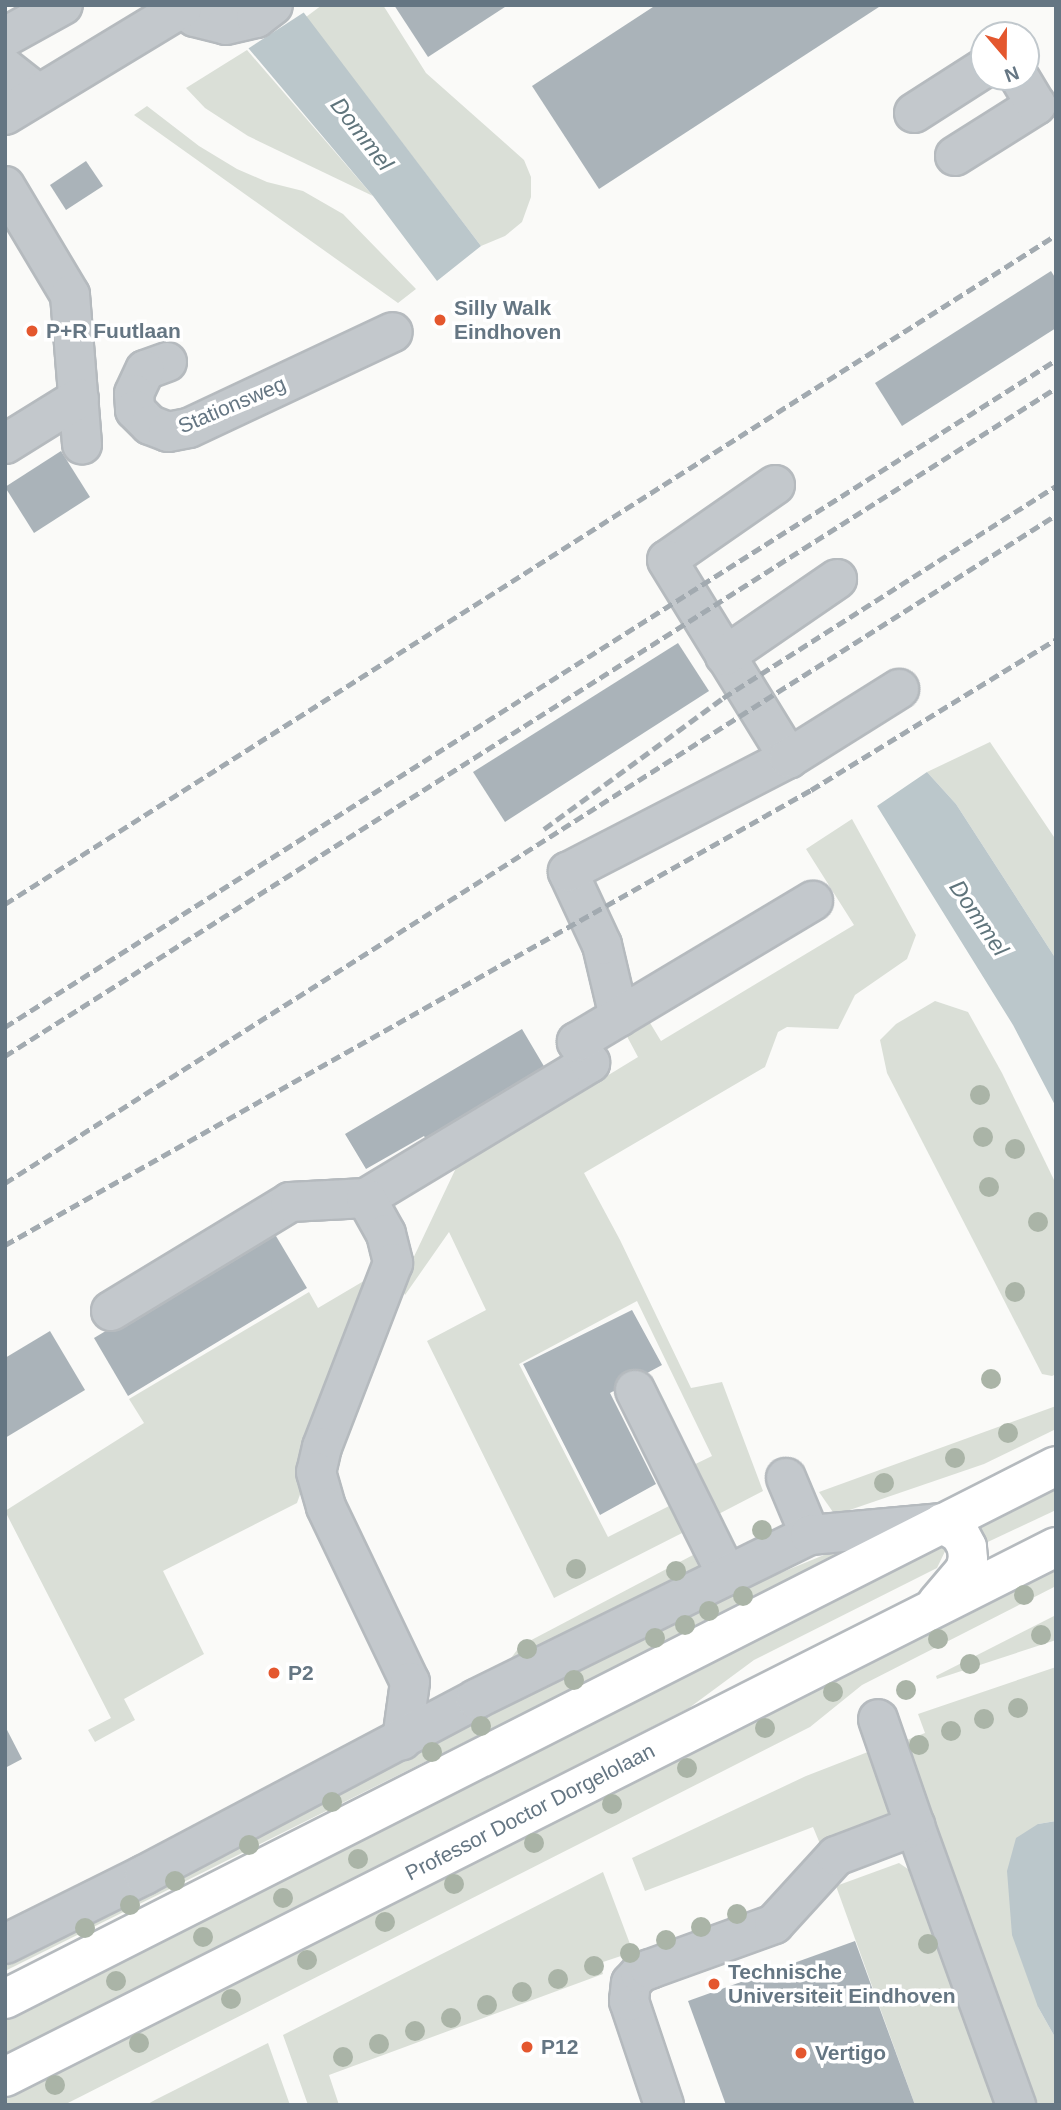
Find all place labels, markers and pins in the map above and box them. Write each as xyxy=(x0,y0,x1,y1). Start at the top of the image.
place label: Silly Walk Eindhoven xyxy=(454,295,561,345)
marker: Silly Walk Eindhoven xyxy=(432,312,448,328)
place label: P+R Fuutlaan xyxy=(46,318,181,344)
marker: P+R Fuutlaan xyxy=(24,323,40,339)
place label: P2 xyxy=(288,1660,314,1686)
marker: P2 xyxy=(266,1665,282,1681)
place label: Technische Universiteit Eindhoven xyxy=(728,1959,956,2009)
marker: Technische Universiteit Eindhoven xyxy=(706,1976,722,1992)
place label: P12 xyxy=(541,2034,578,2060)
marker: P12 xyxy=(519,2039,535,2055)
place label: Vertigo xyxy=(815,2040,886,2066)
marker: Vertigo xyxy=(793,2045,809,2061)

